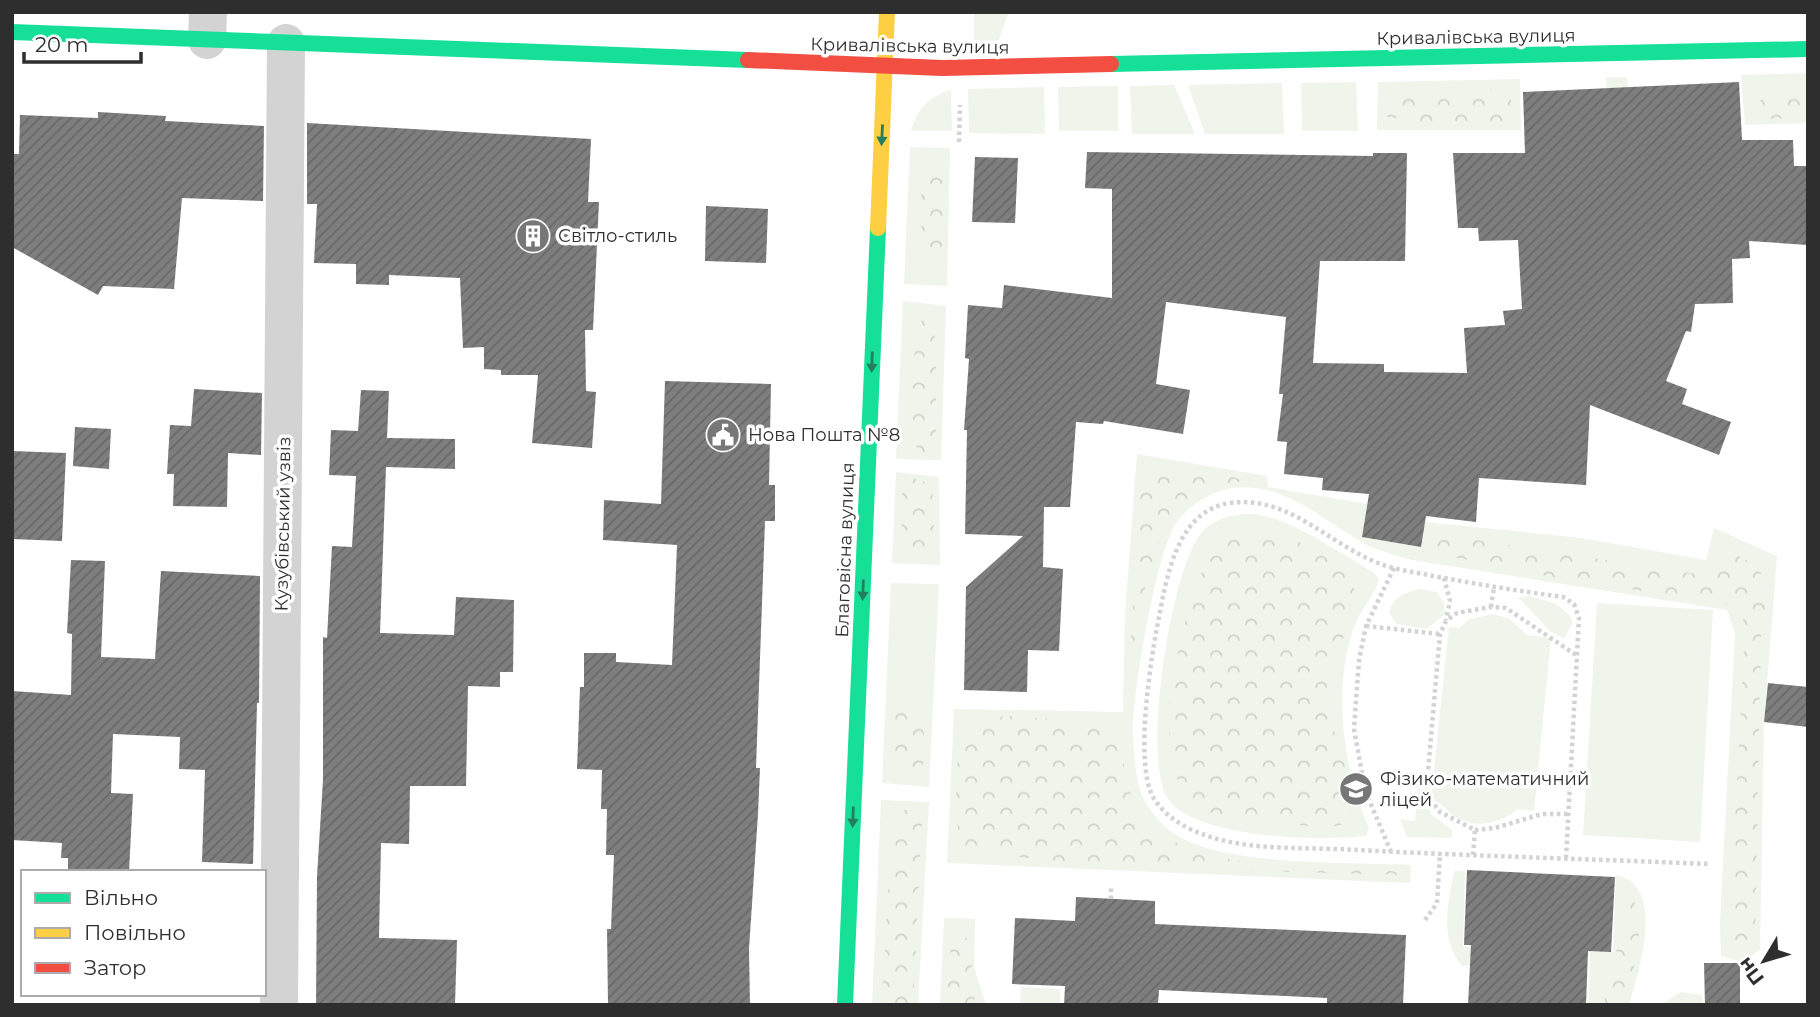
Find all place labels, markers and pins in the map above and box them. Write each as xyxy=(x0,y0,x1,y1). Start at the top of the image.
building icon: Світло-стиль xyxy=(514,217,552,255)
place label: Світло-стиль xyxy=(558,225,677,247)
public building icon: Нова Пошта №8 xyxy=(704,416,742,454)
place label: Нова Пошта №8 xyxy=(748,424,900,446)
place label: Фізико-математичний ліцей xyxy=(1380,768,1589,811)
school or university icon: Фізико-математичний ліцей xyxy=(1337,770,1375,808)

